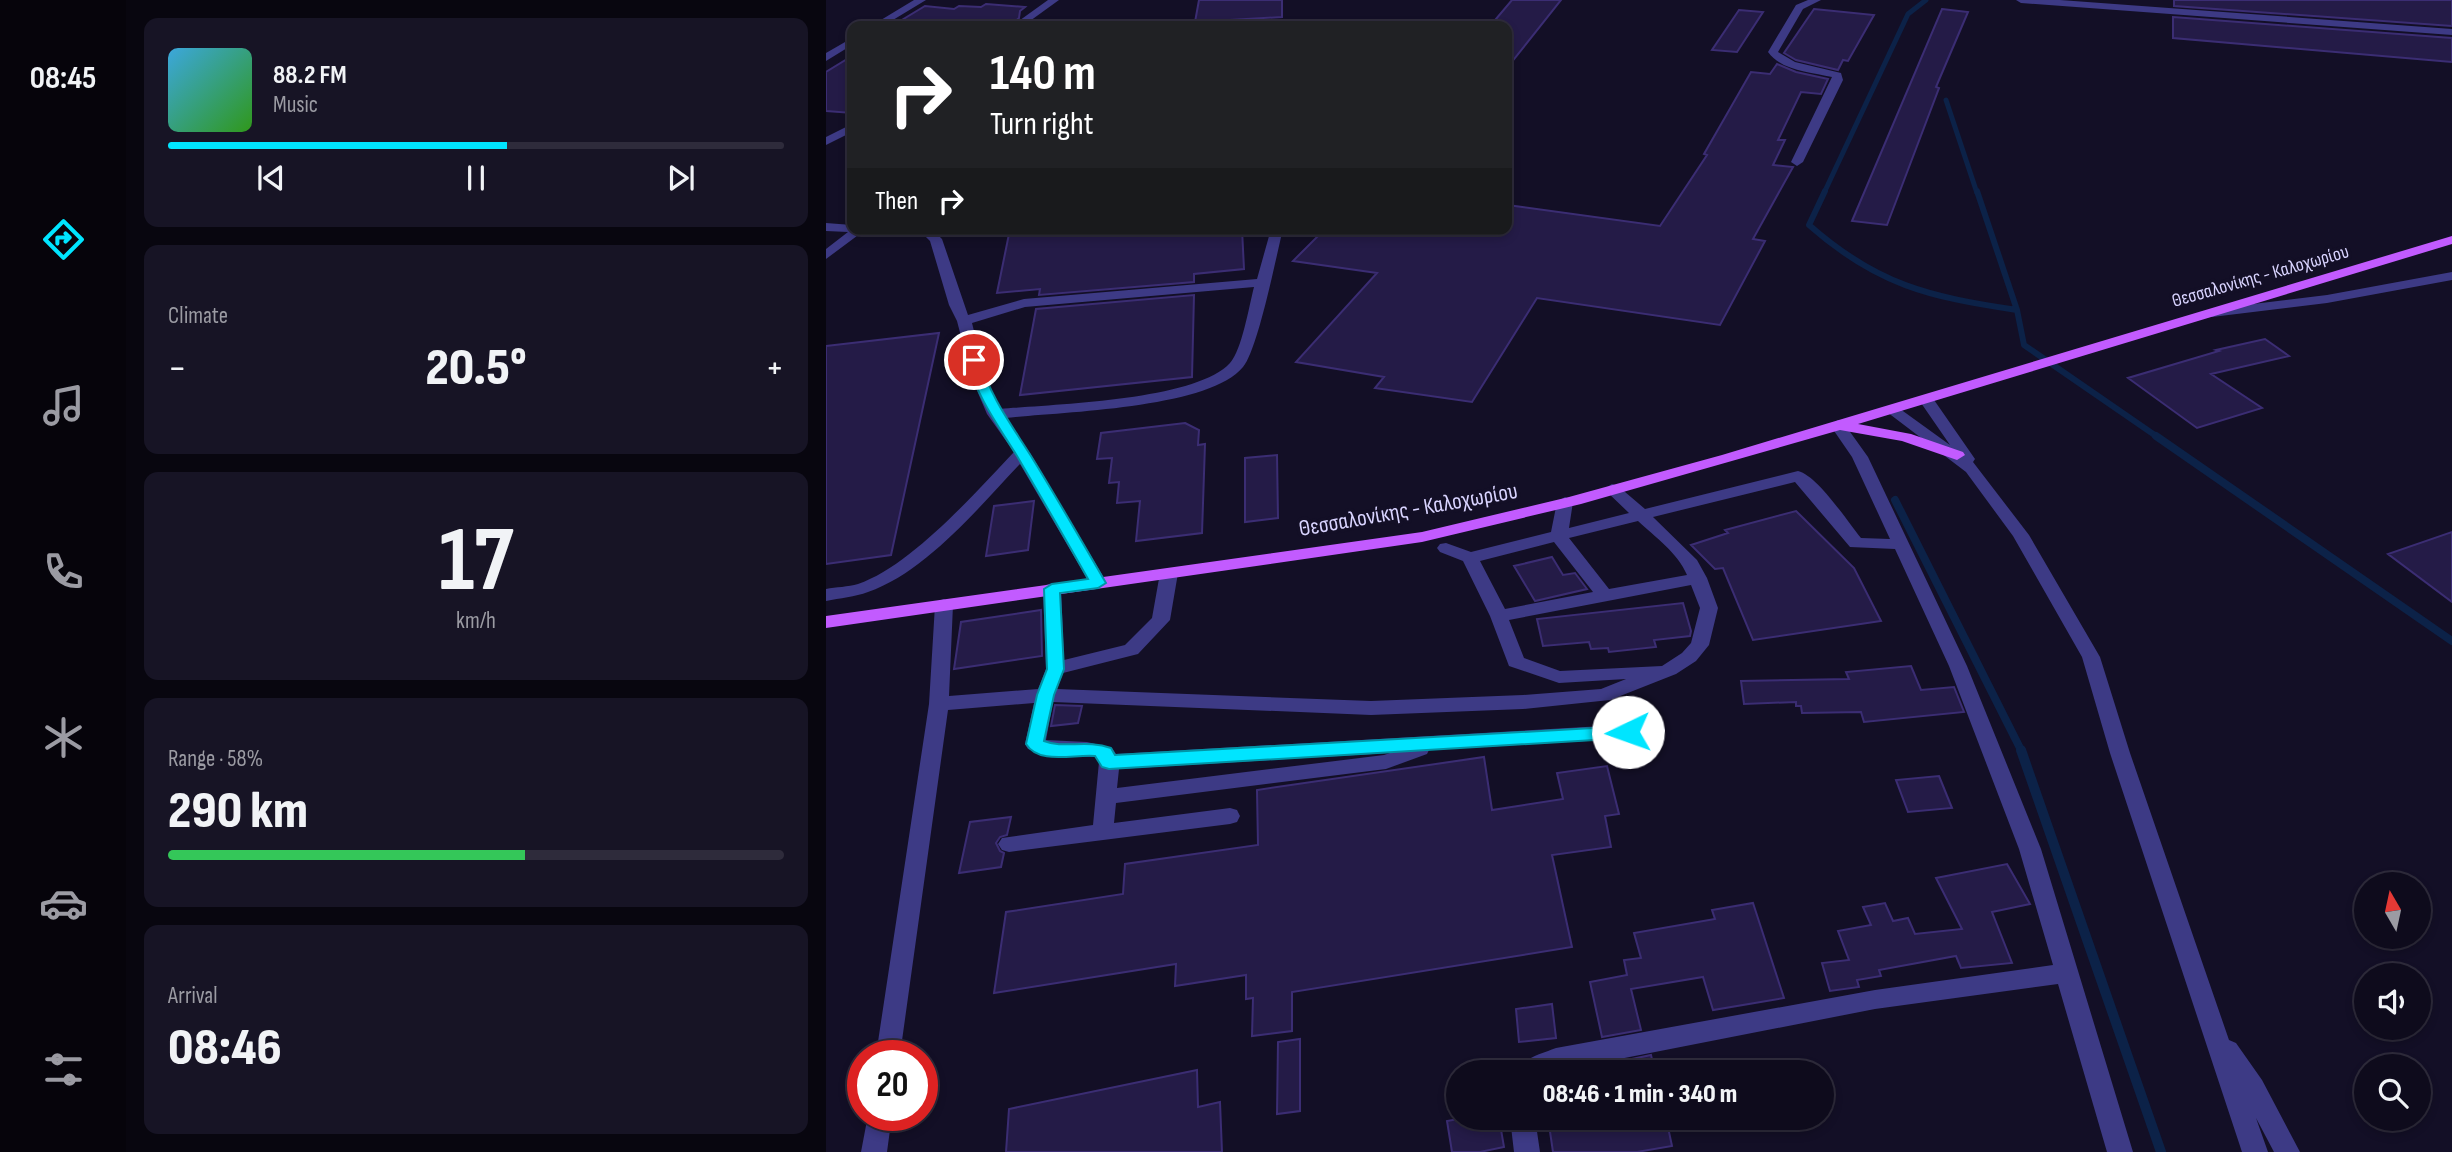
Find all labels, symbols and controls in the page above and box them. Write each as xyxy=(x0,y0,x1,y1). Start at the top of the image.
text: 140 m xyxy=(990,45,1096,104)
icon: right xyxy=(875,49,966,140)
text: 08:45 xyxy=(30,59,96,98)
text: 88.2 FM xyxy=(273,60,347,91)
text: Music xyxy=(273,91,318,119)
text: Turn right xyxy=(990,105,1094,144)
icon: previous xyxy=(252,159,290,197)
icon: pause xyxy=(457,159,495,197)
icon: next xyxy=(662,159,700,197)
icon: right xyxy=(932,182,970,220)
text: Then xyxy=(875,186,918,217)
icon: directions xyxy=(39,215,88,264)
street label: Θεσσαλονίκης - Καλοχωρίου xyxy=(2169,240,2352,313)
text: Climate xyxy=(168,302,228,330)
pin xyxy=(944,330,1004,390)
text: 20.5° xyxy=(425,337,527,400)
icon: arrive xyxy=(955,341,993,379)
text: − xyxy=(168,346,187,391)
text: + xyxy=(765,346,784,391)
icon: music xyxy=(39,381,88,430)
street label: Θεσσαλονίκης - Καλοχωρίου xyxy=(1297,477,1520,543)
text: 17 xyxy=(439,507,513,616)
icon: phone xyxy=(39,547,88,596)
text: km/h xyxy=(456,607,496,635)
position arrow xyxy=(1591,695,1665,769)
icon: climate xyxy=(39,713,88,762)
text: Range · 58% xyxy=(168,745,263,773)
text: 290 km xyxy=(168,780,308,843)
north arrow xyxy=(2354,872,2431,948)
map controls xyxy=(2354,872,2431,1131)
icon: car xyxy=(39,879,88,928)
button: sound xyxy=(2354,963,2431,1040)
text: Arrival xyxy=(168,982,217,1010)
text: 08:46 xyxy=(168,1017,282,1080)
speed limit sign: 20 xyxy=(847,1040,938,1131)
icon: filters xyxy=(39,1045,88,1094)
button: search xyxy=(2354,1054,2431,1131)
text: 08:46 · 1 min · 340 m xyxy=(1543,1079,1737,1110)

